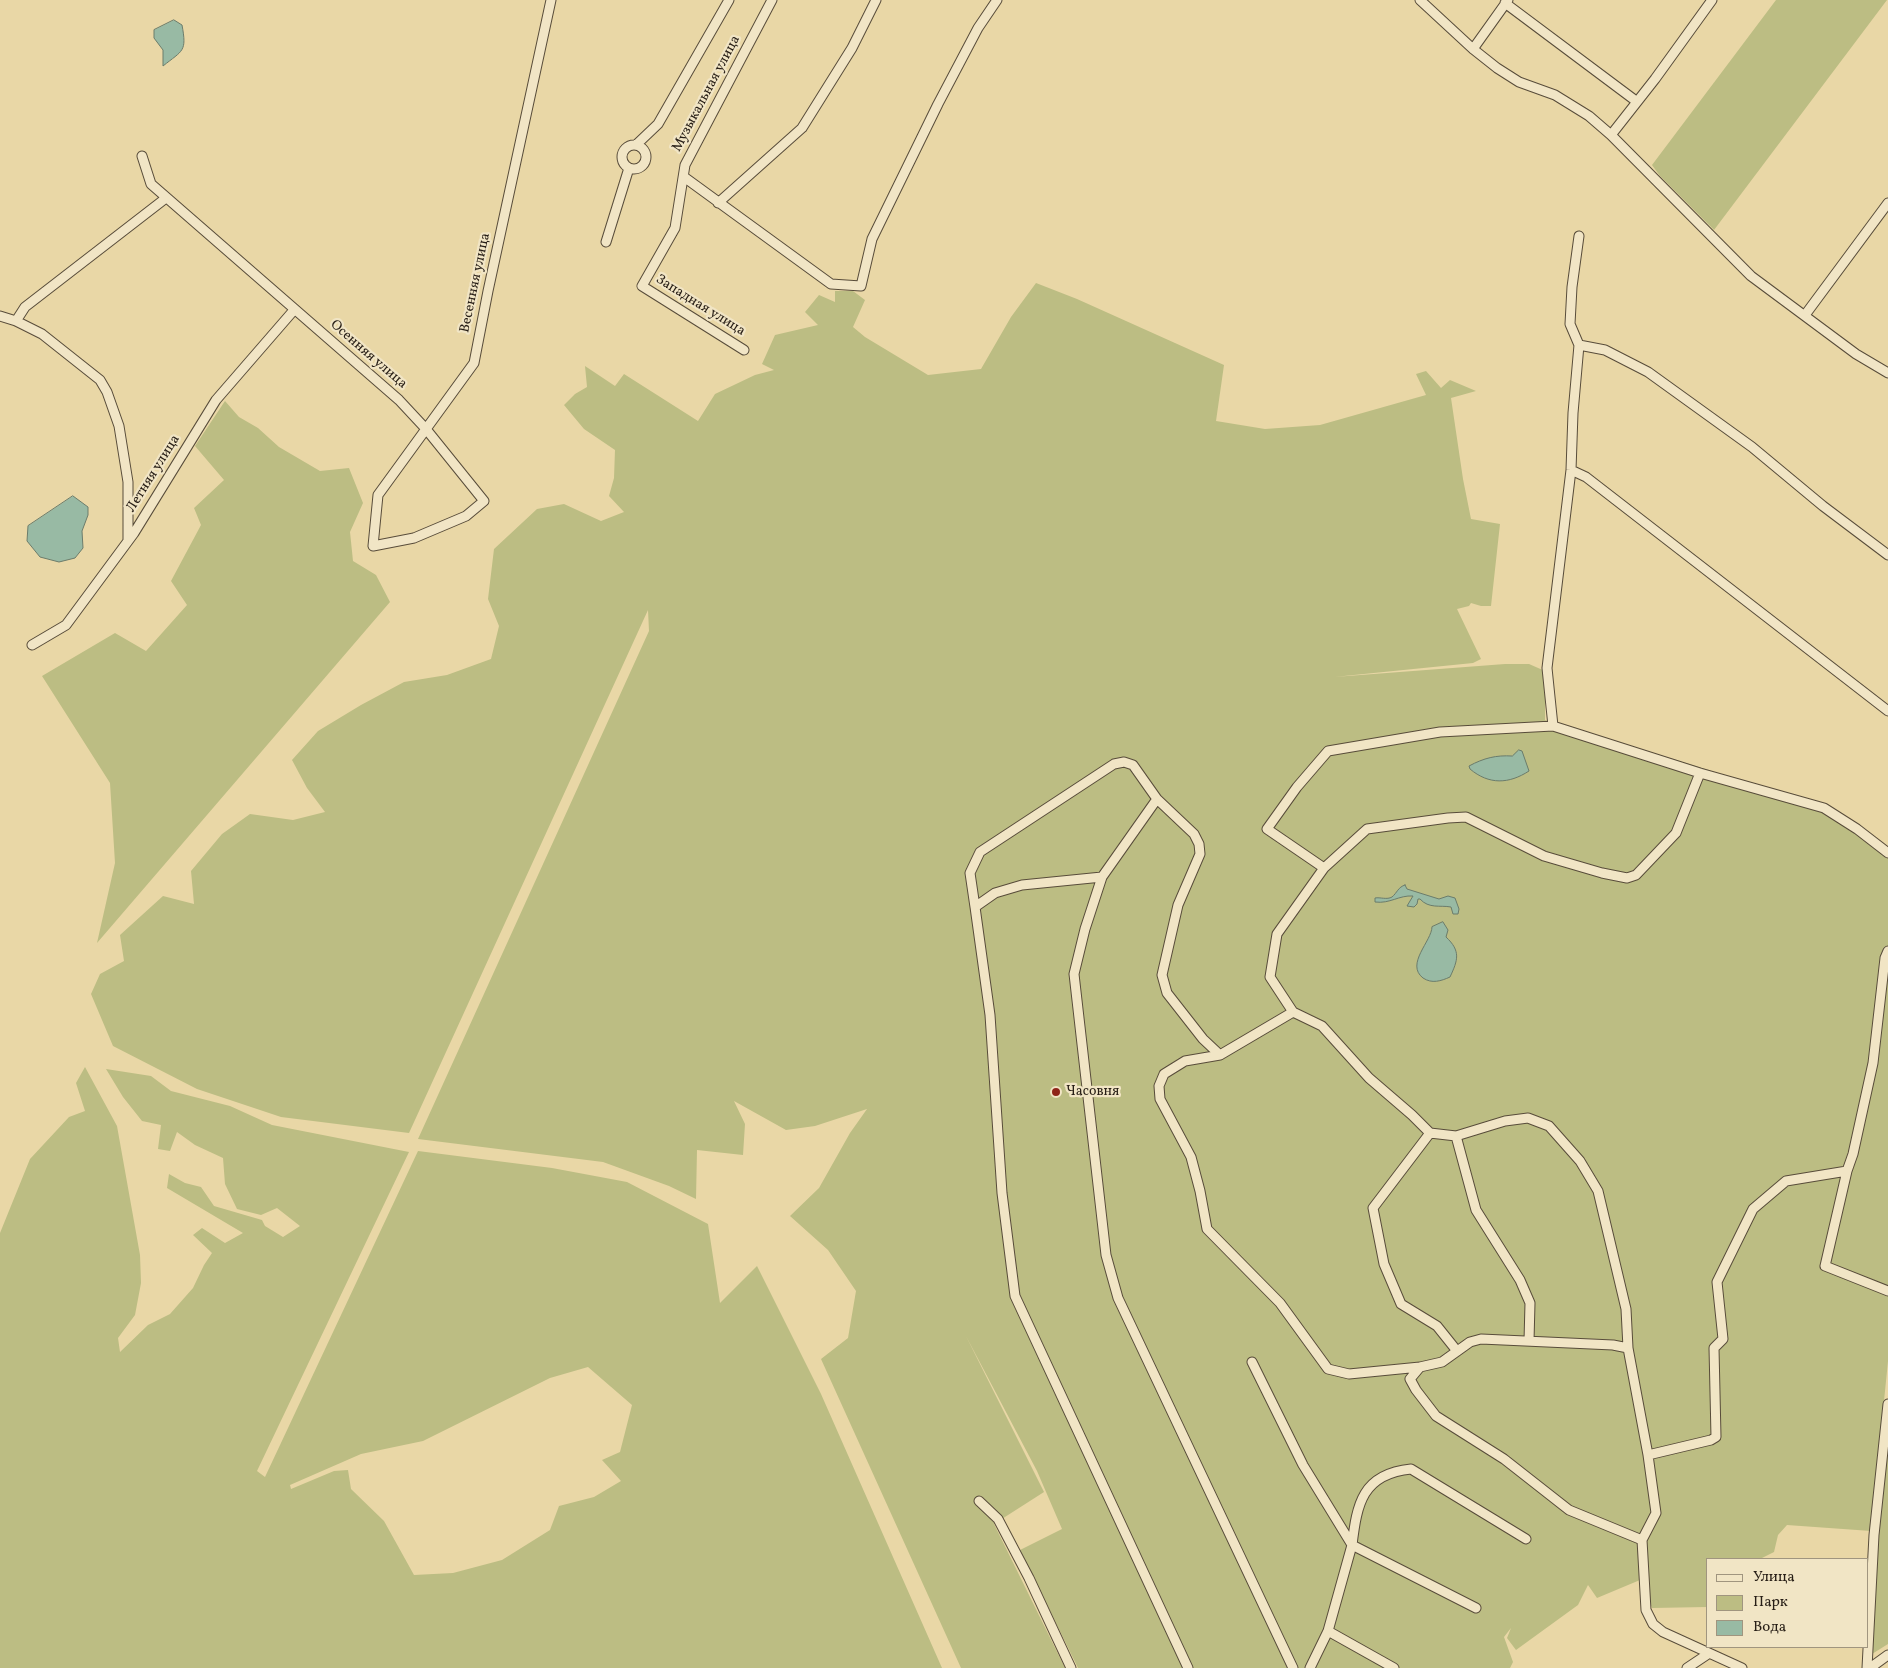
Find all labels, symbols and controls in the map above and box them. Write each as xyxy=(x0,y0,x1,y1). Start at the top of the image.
street label: Музыкальная улица xyxy=(669,33,745,155)
street label: Весенняя улица xyxy=(457,232,495,334)
street label: Западная улица xyxy=(652,272,748,340)
street label: Осенняя улица xyxy=(326,317,410,393)
street label: Летняя улица xyxy=(124,432,184,516)
place label: Часовня xyxy=(1066,1084,1119,1100)
marker: Часовня xyxy=(1050,1086,1062,1098)
legend xyxy=(1706,1558,1868,1648)
text: Улица xyxy=(1753,1567,1795,1588)
text: Парк xyxy=(1753,1592,1788,1613)
text: Вода xyxy=(1753,1617,1786,1638)

